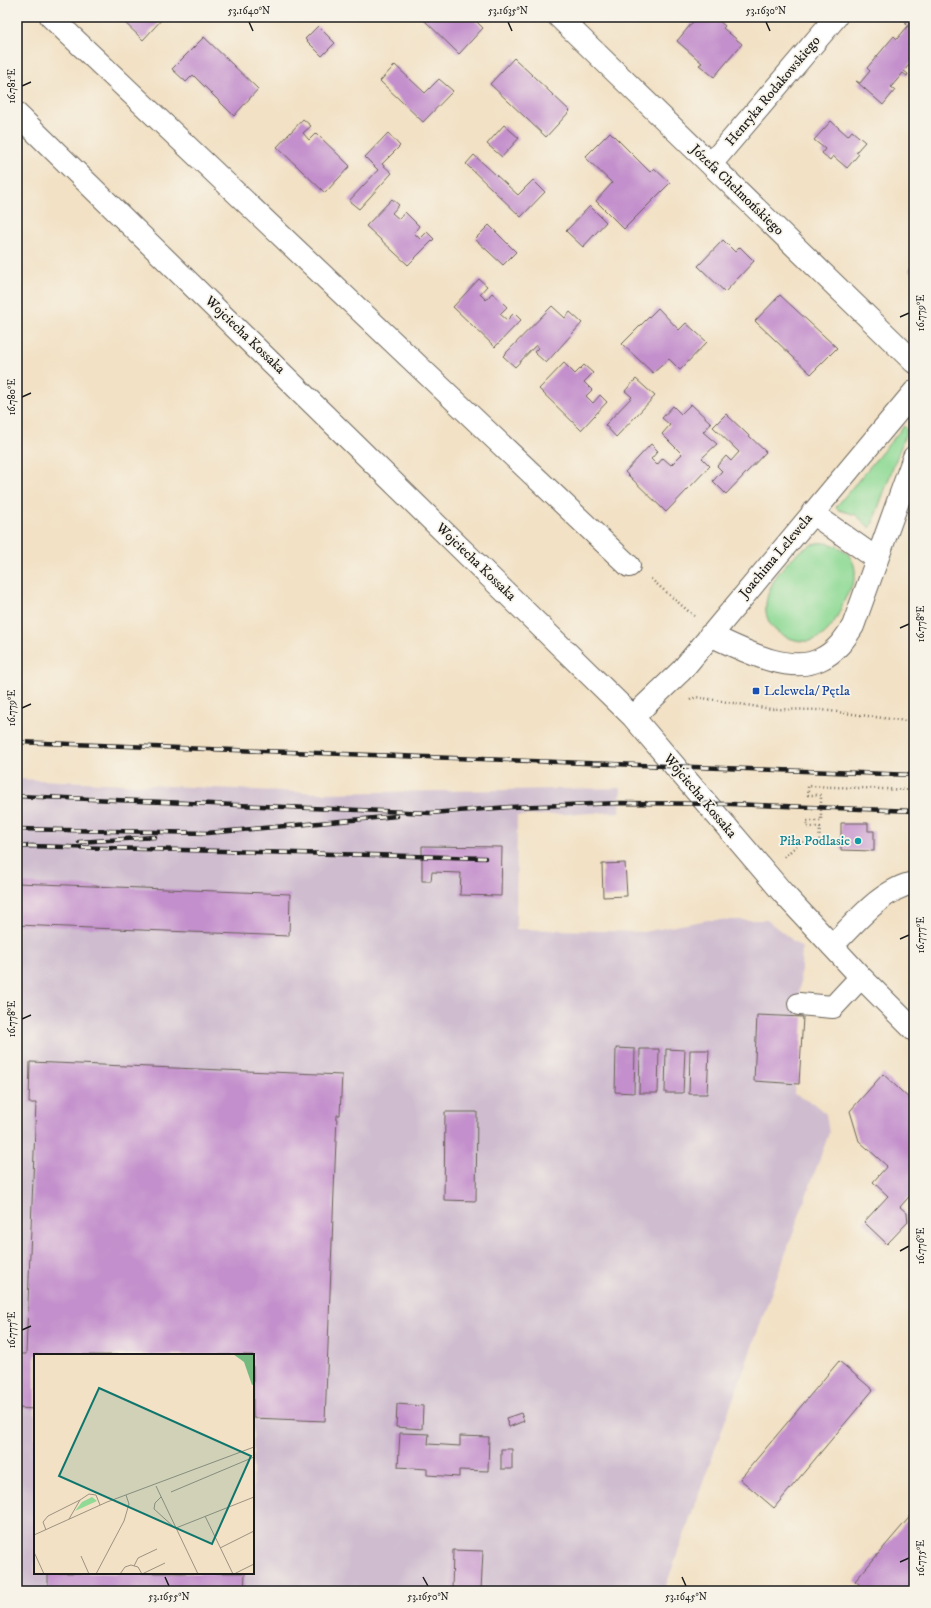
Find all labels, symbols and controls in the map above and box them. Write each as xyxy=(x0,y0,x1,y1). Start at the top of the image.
text: 53.1640°N xyxy=(228,5,270,17)
text: 53.1635°N xyxy=(488,5,528,17)
text: 53.1630°N xyxy=(746,5,786,17)
street label: Henryka Rodakowskiego xyxy=(722,32,824,150)
text: 16.781°E xyxy=(6,69,18,103)
street label: Józefa Chełmońskiego xyxy=(685,139,788,239)
street label: Wojciecha Kossaka xyxy=(200,291,289,378)
text: 16.779°E xyxy=(915,295,927,331)
text: 16.780°E xyxy=(6,379,18,415)
street label: Joachima Lelewela xyxy=(734,510,817,604)
street label: Wojciecha Kossaka xyxy=(431,518,520,605)
text: 16.778°E xyxy=(915,606,927,642)
place label: Lelewela/ Pętla xyxy=(764,682,850,700)
marker: Lelewela/ Pętla xyxy=(751,686,761,696)
text: 16.779°E xyxy=(6,690,18,726)
street label: Wojciecha Kossaka xyxy=(659,749,741,842)
place label: Piła Podlasie xyxy=(779,832,850,850)
marker: Piła Podlasie xyxy=(853,836,863,846)
text: 16.777°E xyxy=(915,917,927,953)
text: 16.778°E xyxy=(6,1001,18,1037)
text: 16.776°E xyxy=(915,1228,927,1264)
text: 16.777°E xyxy=(6,1312,18,1348)
inset map xyxy=(34,1354,254,1574)
text: 16.775°E xyxy=(915,1540,927,1576)
text: 53.1655°N xyxy=(148,1591,190,1603)
text: 53.1650°N xyxy=(407,1591,449,1603)
text: 53.1645°N xyxy=(665,1591,707,1603)

